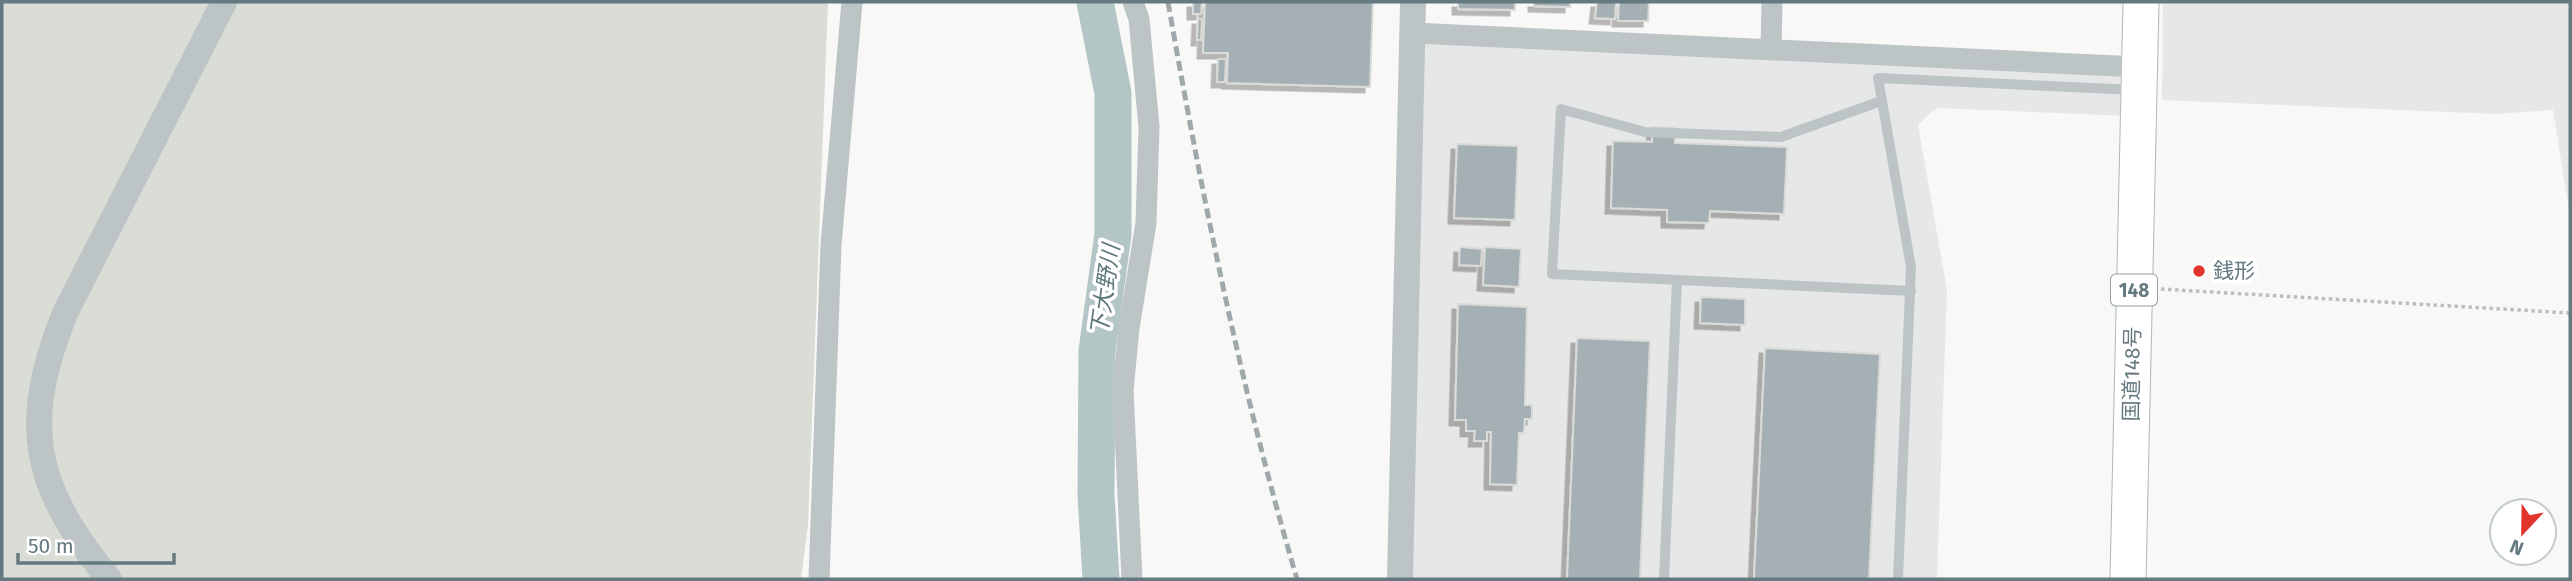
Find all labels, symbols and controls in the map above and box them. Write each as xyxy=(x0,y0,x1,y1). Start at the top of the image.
water label: 下大野川 xyxy=(1085,240,1126,338)
place label: 銭形 xyxy=(2213,258,2255,284)
marker: 銭形 xyxy=(2191,263,2207,279)
road number: 148 xyxy=(2111,274,2157,306)
street label: 国道148号 xyxy=(2118,326,2146,422)
north arrow xyxy=(2488,497,2558,567)
scale bar xyxy=(18,522,173,566)
text: 50 m xyxy=(28,533,74,559)
text: N xyxy=(2507,534,2527,560)

